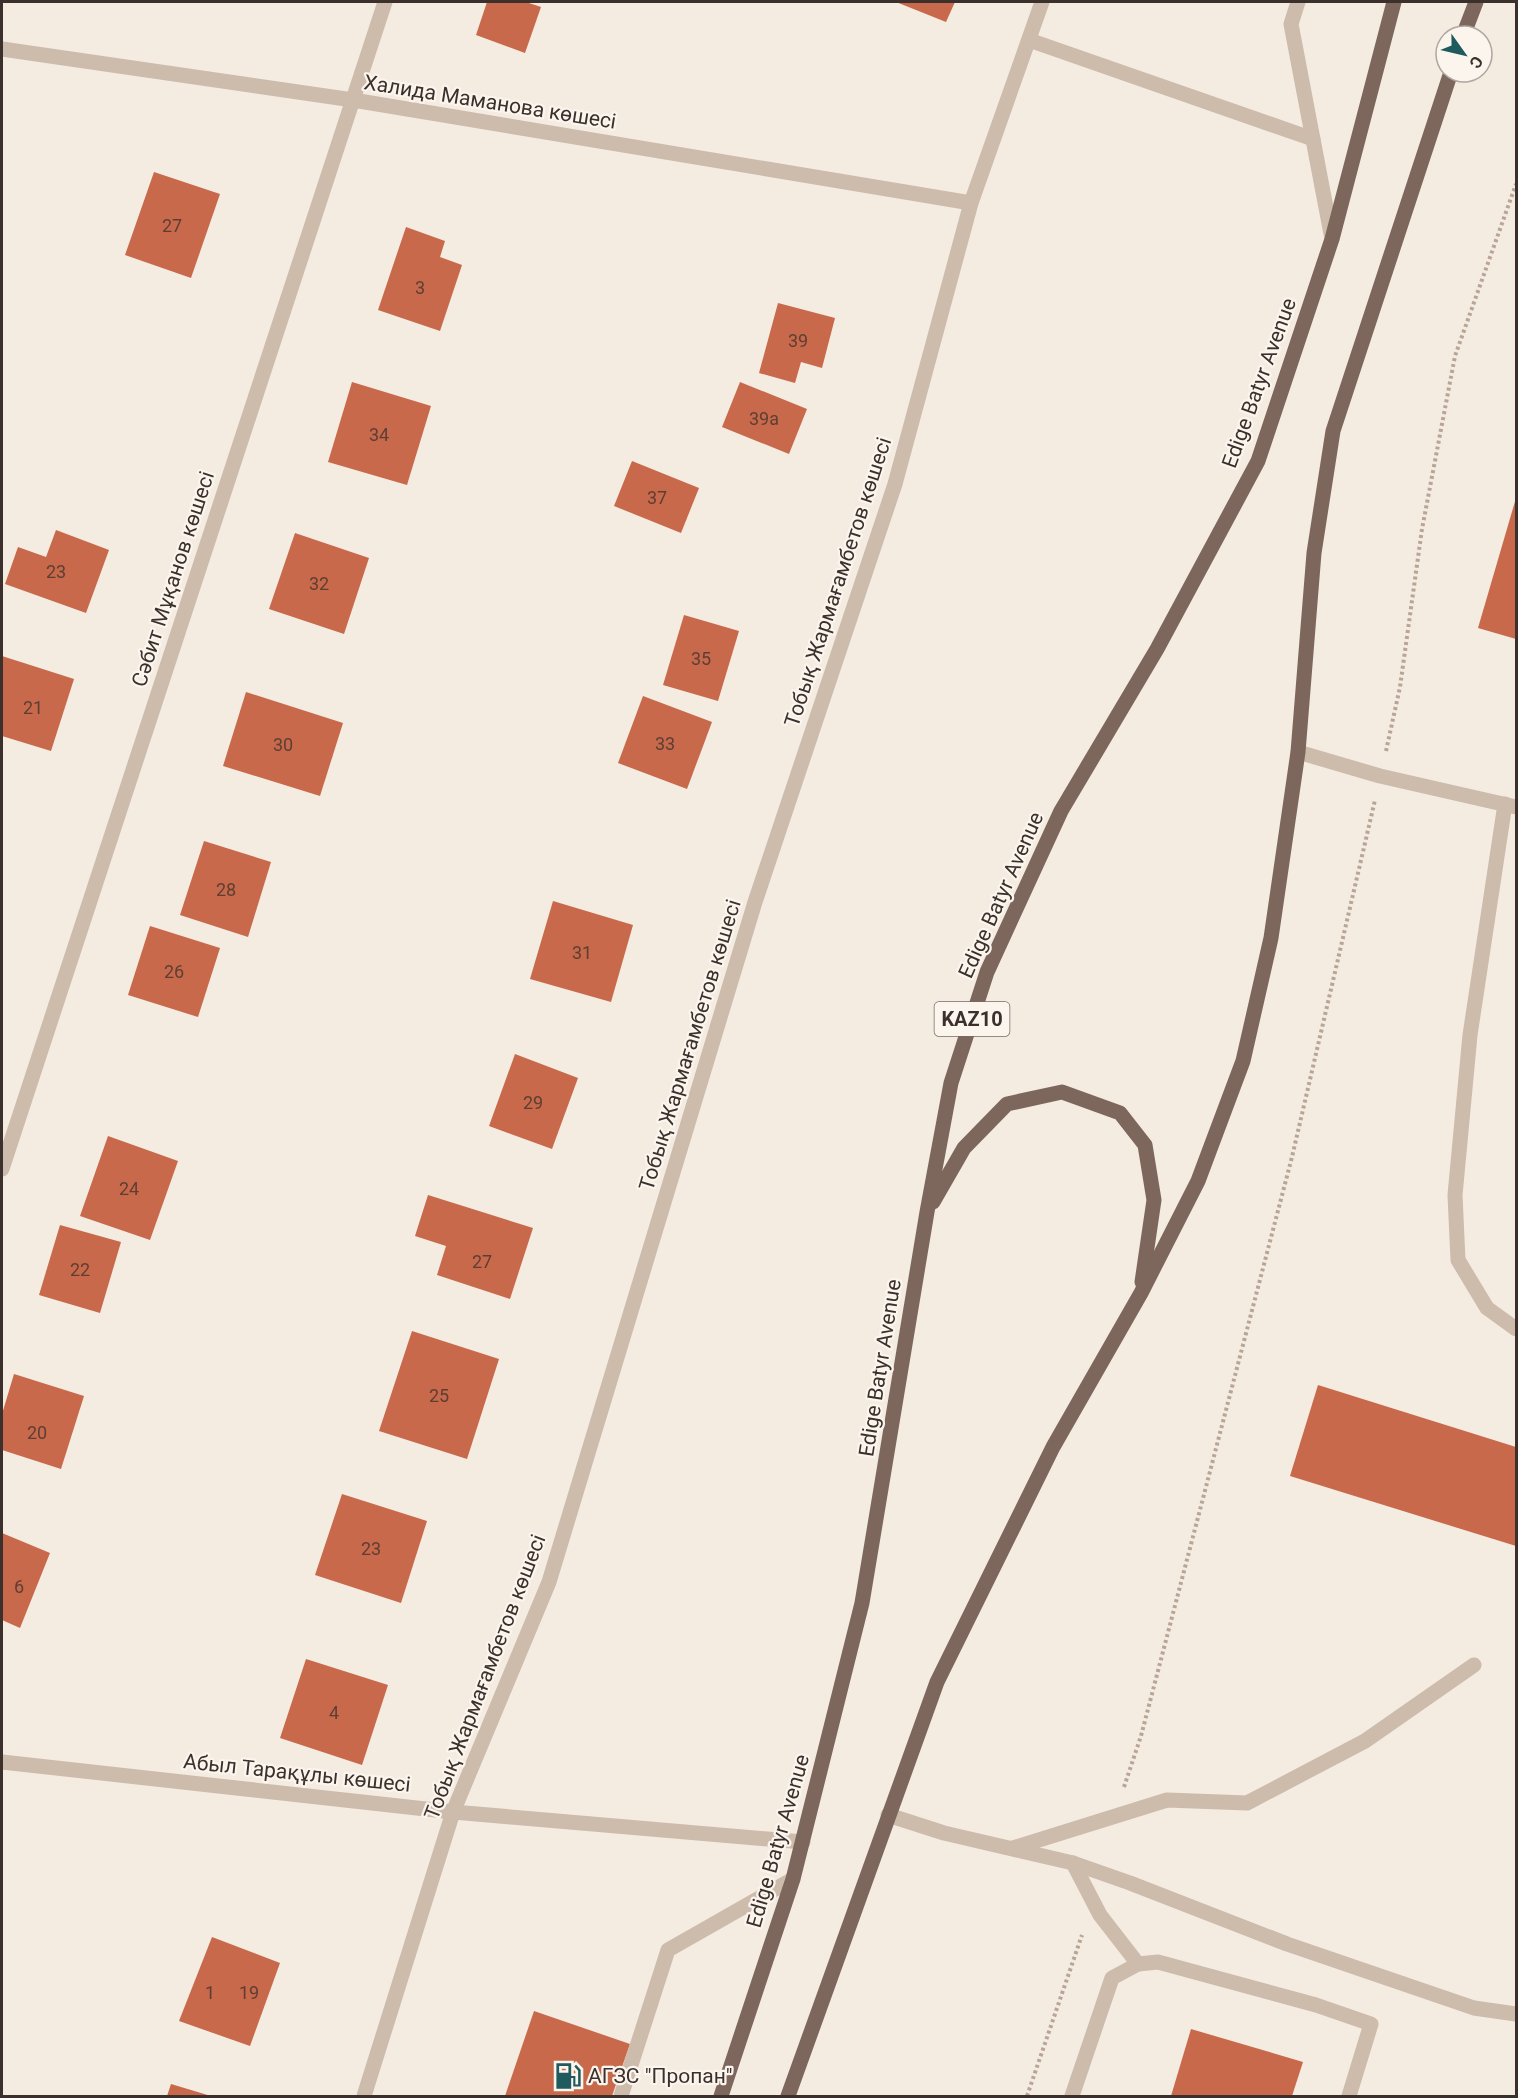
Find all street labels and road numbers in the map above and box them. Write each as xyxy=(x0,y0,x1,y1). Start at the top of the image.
street label: Халида Маманова көшесі xyxy=(362,70,618,134)
street label: Edige Batyr Avenue xyxy=(1217,295,1301,471)
street label: Тобық Жармағамбетов көшесі xyxy=(780,434,896,730)
street label: Сәбит Мұқанов көшесі xyxy=(127,468,219,690)
street label: Edige Batyr Avenue xyxy=(954,808,1048,982)
street label: Тобық Жармағамбетов көшесі xyxy=(634,897,746,1193)
road number: KAZ10 xyxy=(934,1002,1010,1036)
street label: Edige Batyr Avenue xyxy=(854,1278,906,1458)
street label: Тобық Жармағамбетов көшесі xyxy=(420,1531,550,1823)
street label: Абыл Тарақұлы көшесі xyxy=(182,1749,412,1797)
street label: Edige Batyr Avenue xyxy=(742,1752,814,1930)

